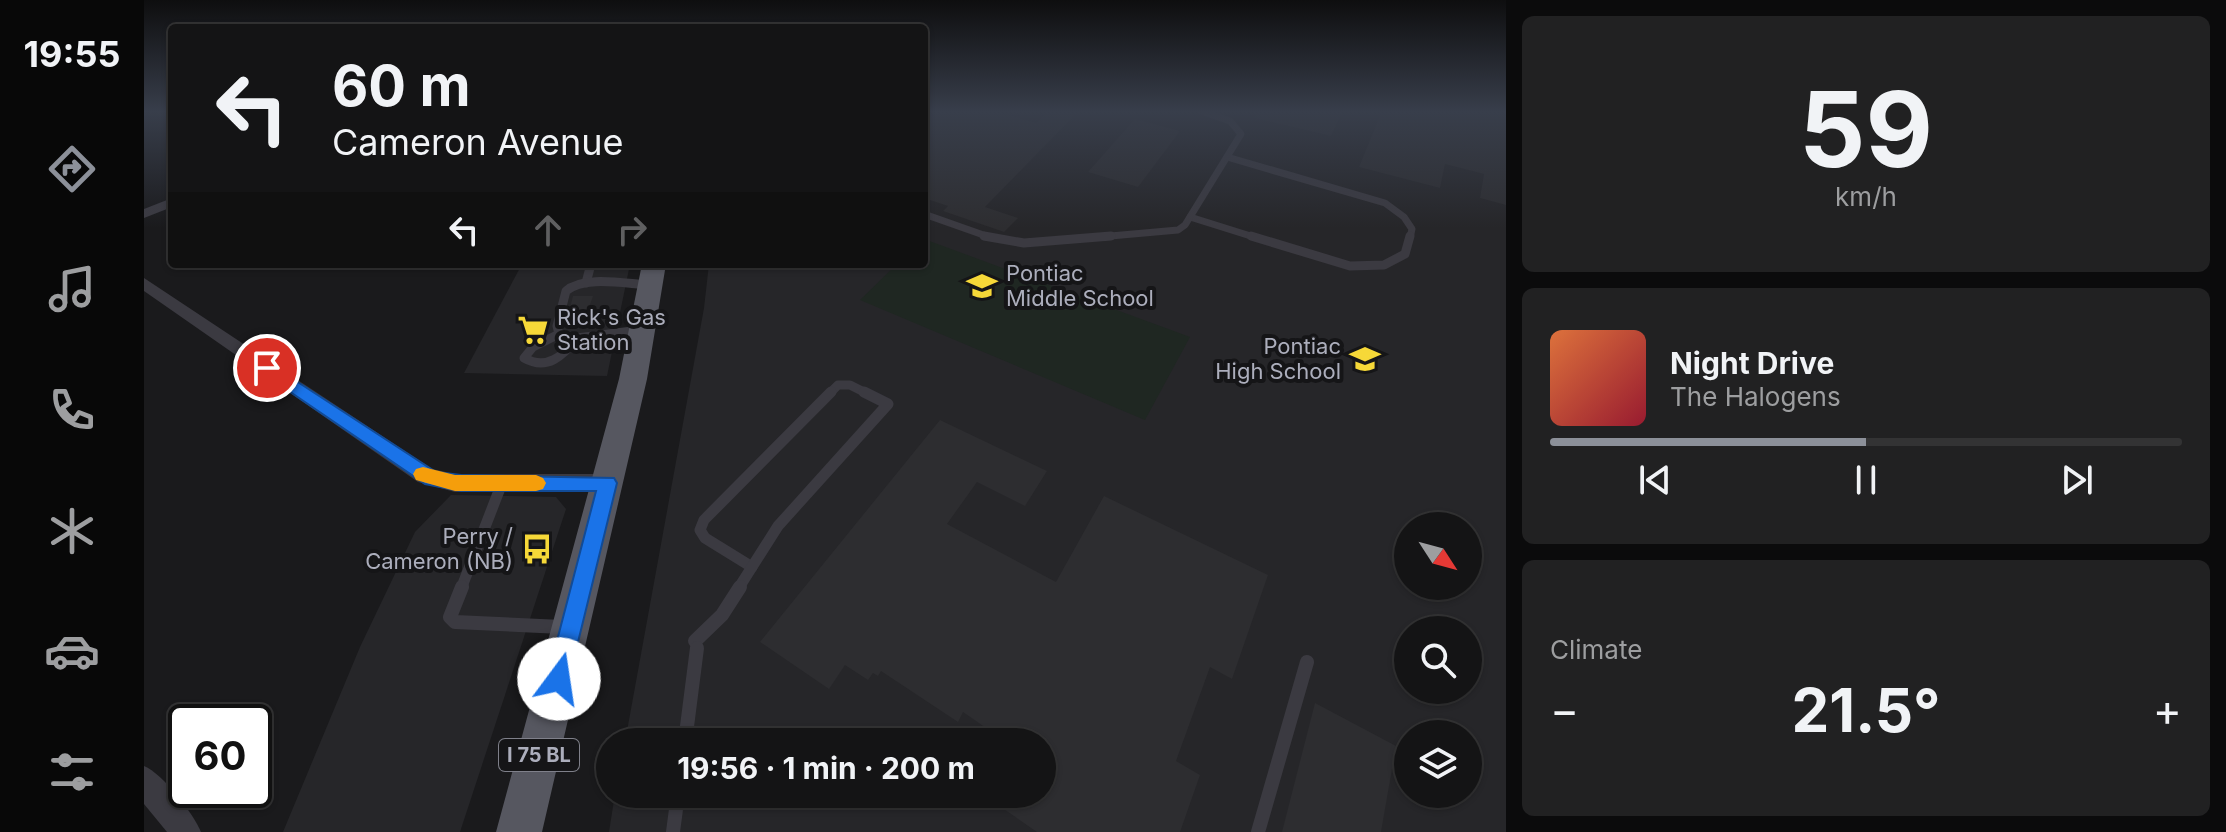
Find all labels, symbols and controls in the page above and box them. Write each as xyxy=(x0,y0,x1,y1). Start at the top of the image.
text: 19:55 xyxy=(24,32,120,76)
text: 60 m xyxy=(332,52,471,120)
icon: left xyxy=(200,56,304,160)
text: 59 xyxy=(1799,66,1933,192)
text: Cameron Avenue xyxy=(332,120,623,164)
icon: directions xyxy=(44,141,100,197)
text: km/h xyxy=(1835,181,1897,212)
icon: left xyxy=(442,208,486,252)
icon: ahead xyxy=(526,208,570,252)
icon: right xyxy=(610,208,654,252)
place label: Pontiac Middle School xyxy=(1006,260,1154,311)
icon: music xyxy=(44,261,100,317)
school or university icon: Pontiac Middle School xyxy=(965,269,999,303)
place label: Rick's Gas Station xyxy=(557,304,666,355)
supermarket icon: Rick's Gas Station xyxy=(516,313,550,347)
place label: Pontiac High School xyxy=(1215,333,1341,384)
pin xyxy=(233,334,301,402)
school or university icon: Pontiac High School xyxy=(1348,342,1382,376)
text: Night Drive xyxy=(1670,345,1834,381)
icon: arrive xyxy=(245,346,289,390)
text: The Halogens xyxy=(1670,381,1841,412)
icon: phone xyxy=(44,382,100,438)
icon: previous xyxy=(1633,458,1677,502)
icon: pause xyxy=(1844,458,1888,502)
icon: next xyxy=(2055,458,2099,502)
icon: climate xyxy=(44,503,100,559)
north arrow xyxy=(1394,512,1482,600)
map controls xyxy=(1394,512,1482,808)
place label: Perry / Cameron (NB) xyxy=(365,523,513,574)
bus stop icon: Perry / Cameron (NB) xyxy=(520,532,554,566)
button: search xyxy=(1394,616,1482,704)
icon: car xyxy=(44,623,100,679)
text: Climate xyxy=(1550,634,1642,665)
position arrow xyxy=(517,637,601,721)
text: 21.5° xyxy=(1792,674,1940,746)
text: − xyxy=(1550,683,1579,737)
text: + xyxy=(2153,683,2182,737)
speed limit sign: 60 xyxy=(168,704,272,808)
button: layers xyxy=(1394,720,1482,808)
road number: I 75 BL xyxy=(499,739,579,771)
icon: filters xyxy=(44,744,100,800)
text: 19:56 · 1 min · 200 m xyxy=(677,750,975,786)

